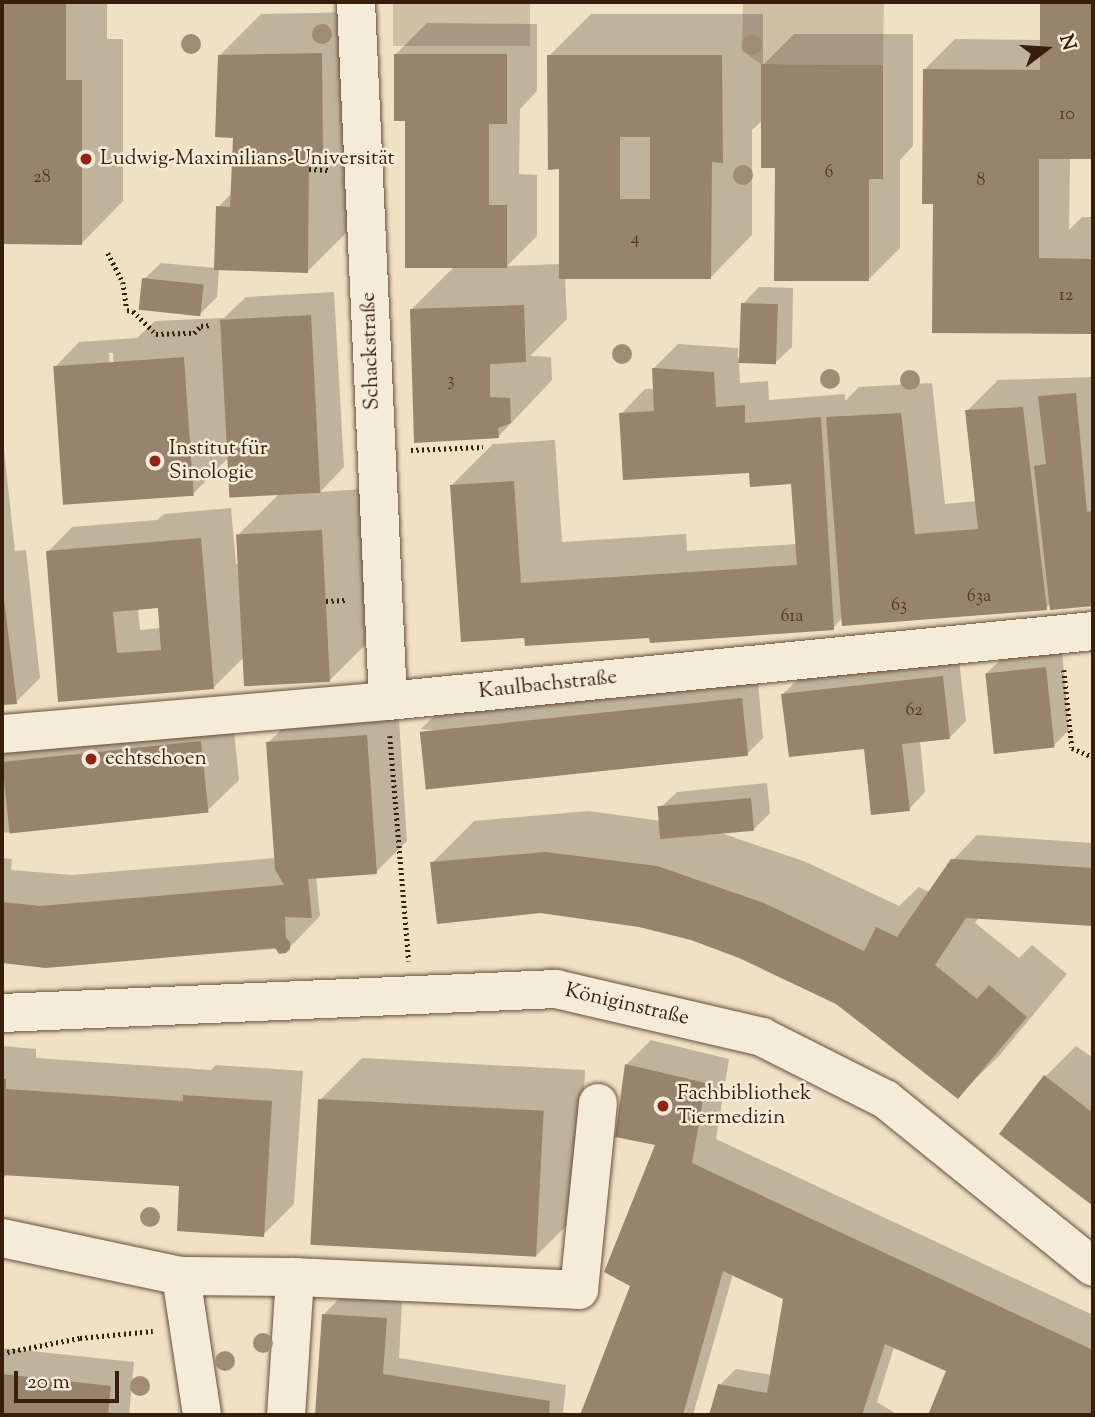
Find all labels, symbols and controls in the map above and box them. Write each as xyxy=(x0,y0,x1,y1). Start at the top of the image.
north arrow xyxy=(1011,14,1081,84)
text: N xyxy=(1051,32,1082,54)
house number: 10 xyxy=(1059,104,1075,126)
place label: Ludwig-Maximilians-Universität xyxy=(100,146,395,172)
marker: Ludwig-Maximilians-Universität xyxy=(78,151,94,167)
house number: 6 xyxy=(825,162,833,184)
house number: 28 xyxy=(33,167,51,189)
house number: 8 xyxy=(977,170,985,192)
house number: 4 xyxy=(630,228,640,250)
house number: 12 xyxy=(1059,285,1073,307)
street label: Schackstraße xyxy=(356,291,386,411)
house number: 3 xyxy=(447,370,455,392)
place label: Institut für Sinologie xyxy=(169,436,268,486)
marker: Institut für Sinologie xyxy=(147,453,163,469)
house number: 63a xyxy=(967,586,991,608)
house number: 63 xyxy=(891,595,907,617)
house number: 61a xyxy=(780,606,804,628)
street label: Kaulbachstraße xyxy=(478,665,618,705)
house number: 62 xyxy=(905,700,923,722)
place label: echtschoen xyxy=(105,746,207,772)
marker: echtschoen xyxy=(83,751,99,767)
street label: Königinstraße xyxy=(563,978,691,1032)
place label: Fachbibliothek Tiermedizin xyxy=(677,1081,811,1131)
marker: Fachbibliothek Tiermedizin xyxy=(655,1098,671,1114)
scale bar xyxy=(18,1358,122,1402)
text: 20 m xyxy=(27,1368,70,1398)

